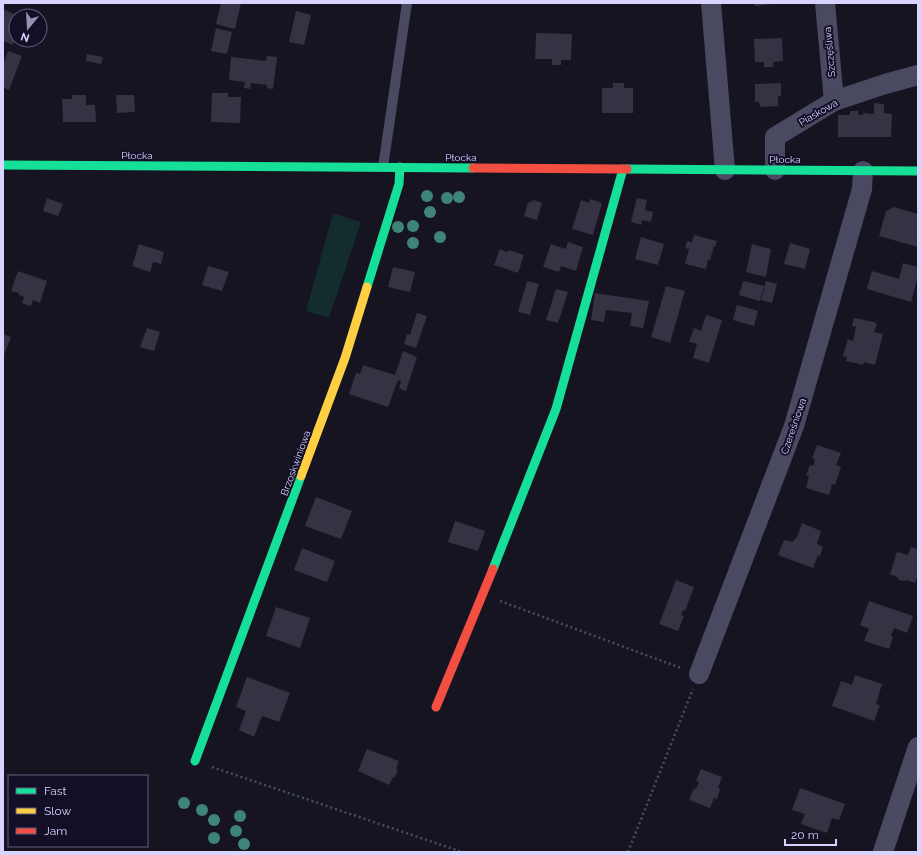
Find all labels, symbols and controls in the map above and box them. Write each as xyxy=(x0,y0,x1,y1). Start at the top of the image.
north arrow xyxy=(8,8,48,48)
street label: Szczęśliwa xyxy=(822,26,837,77)
text: N xyxy=(19,30,31,45)
street label: Piaskowa xyxy=(797,97,840,128)
street label: Płocka xyxy=(121,150,153,161)
street label: Płocka xyxy=(445,152,477,163)
street label: Płocka xyxy=(769,154,801,165)
street label: Czereśniowa xyxy=(779,397,808,456)
street label: Brzoskwiniowa xyxy=(279,429,312,497)
legend xyxy=(8,775,148,847)
text: Fast xyxy=(44,784,67,798)
text: Slow xyxy=(44,804,71,818)
scale bar xyxy=(785,821,836,847)
text: Jam xyxy=(44,824,67,838)
text: 20 m xyxy=(791,828,819,842)

